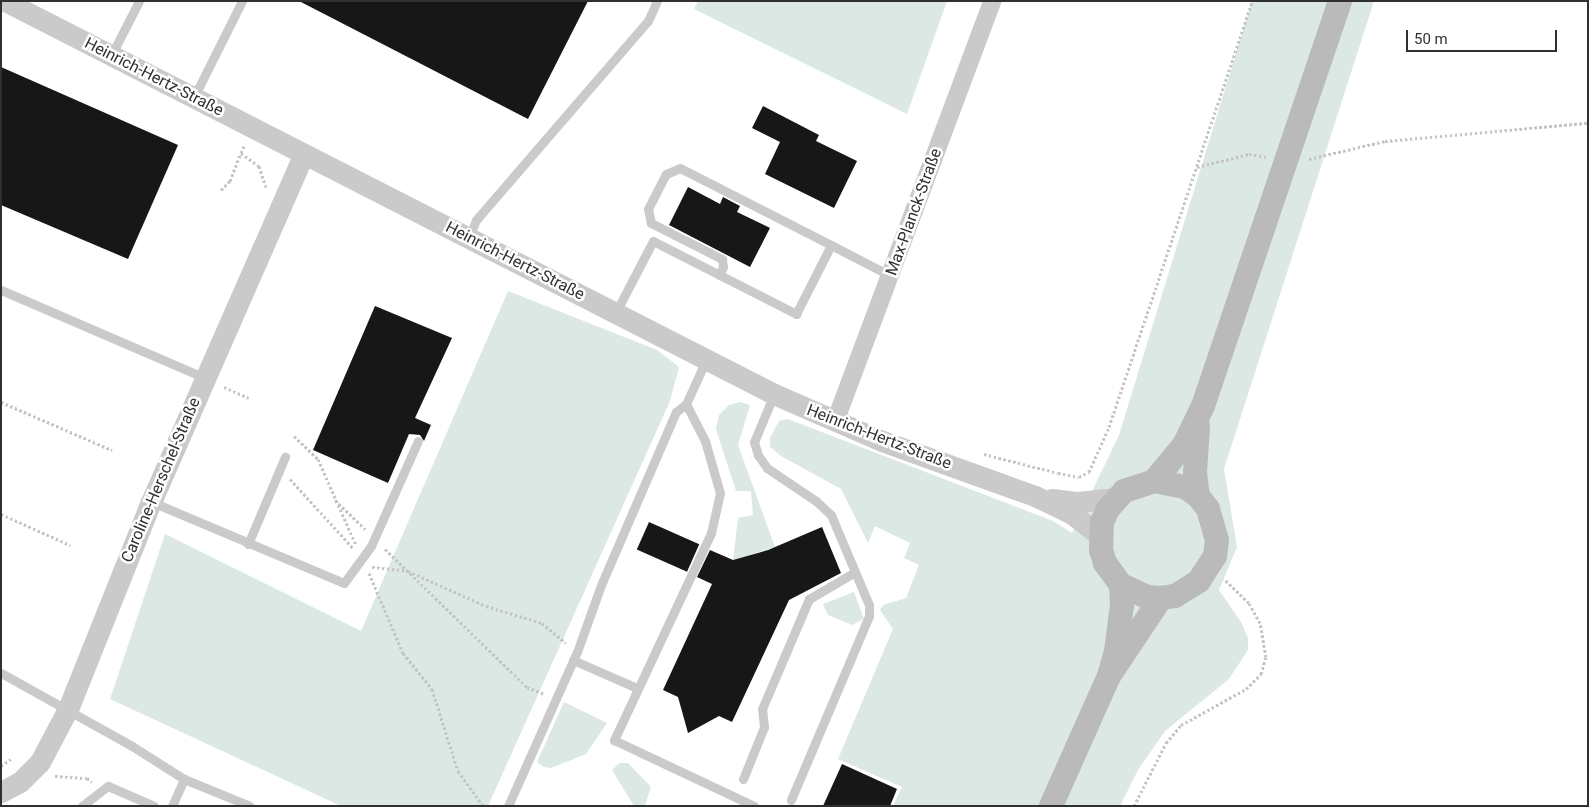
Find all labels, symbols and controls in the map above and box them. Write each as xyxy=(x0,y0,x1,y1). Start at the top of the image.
scale bar xyxy=(1409,20,1560,52)
text: 50 m xyxy=(1414,30,1448,48)
street label: Heinrich-Hertz-Straße xyxy=(81,34,227,120)
street label: Max-Planck-Straße xyxy=(882,146,946,278)
street label: Heinrich-Hertz-Straße xyxy=(442,218,588,304)
street label: Caroline-Herschel-Straße xyxy=(118,395,204,565)
street label: Heinrich-Hertz-Straße xyxy=(804,401,954,473)

